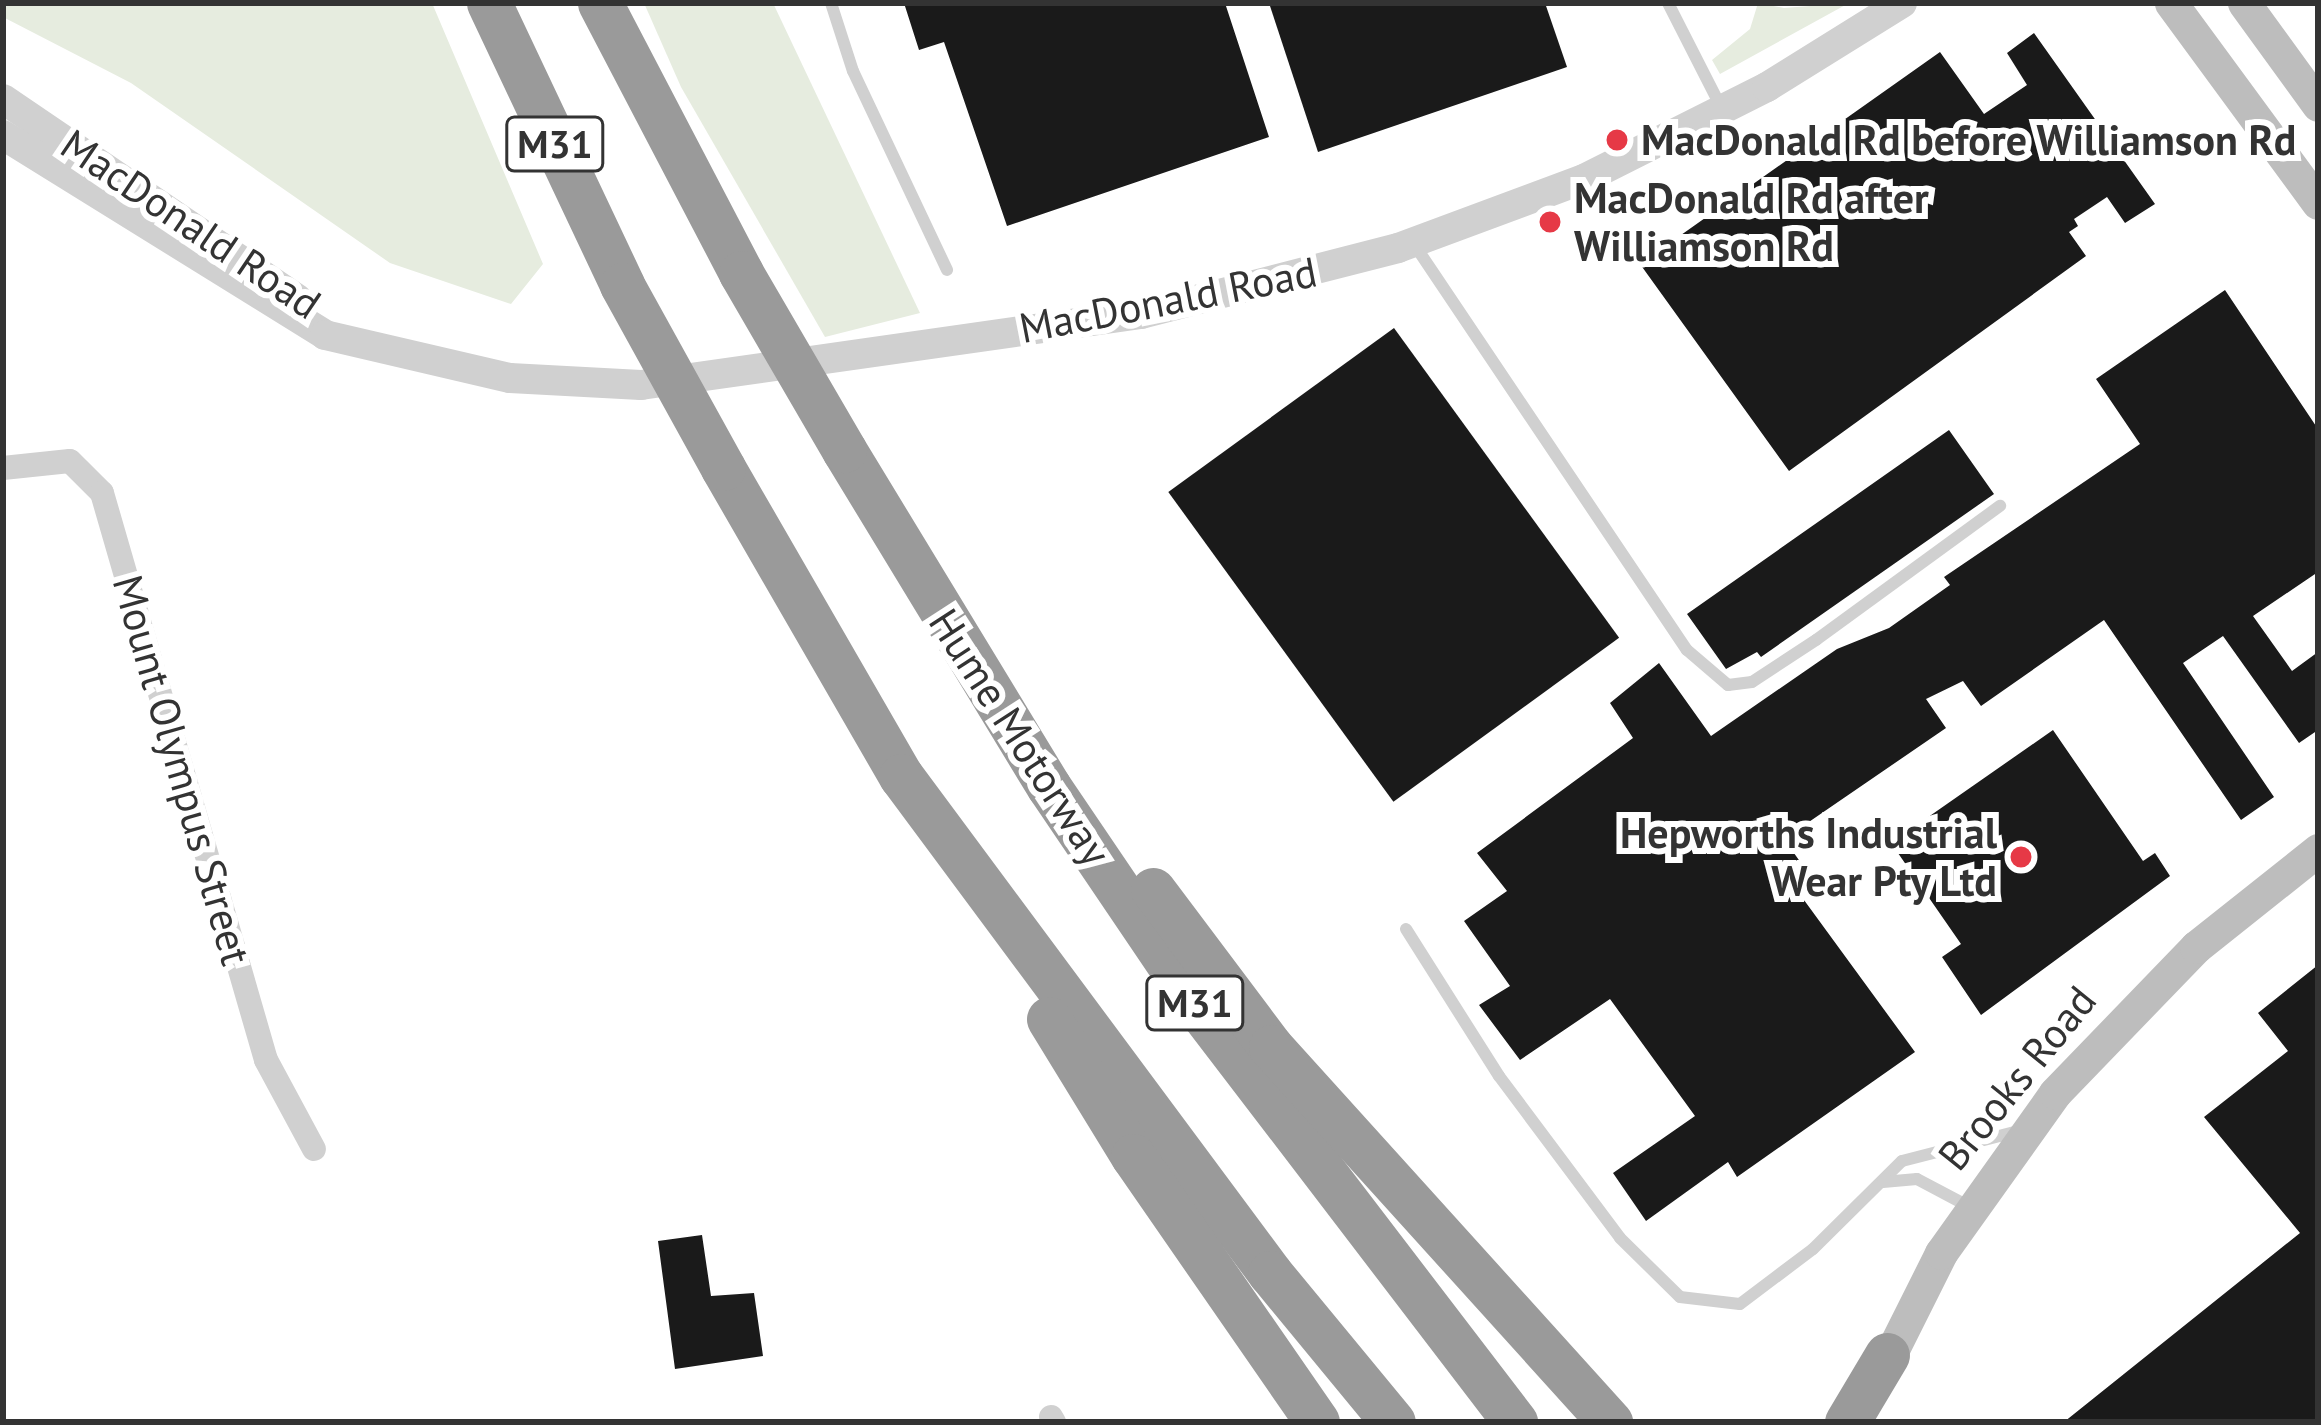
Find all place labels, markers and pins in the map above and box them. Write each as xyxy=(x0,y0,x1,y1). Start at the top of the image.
place label: MacDonald Rd before Williamson Rd xyxy=(1641,115,2297,165)
marker: MacDonald Rd before Williamson Rd xyxy=(1604,127,1630,153)
place label: MacDonald Rd after Williamson Rd xyxy=(1574,173,1929,272)
marker: MacDonald Rd after Williamson Rd xyxy=(1537,209,1563,235)
place label: Hepworths Industrial Wear Pty Ltd xyxy=(1620,808,1997,906)
marker: Hepworths Industrial Wear Pty Ltd xyxy=(2008,844,2034,870)

